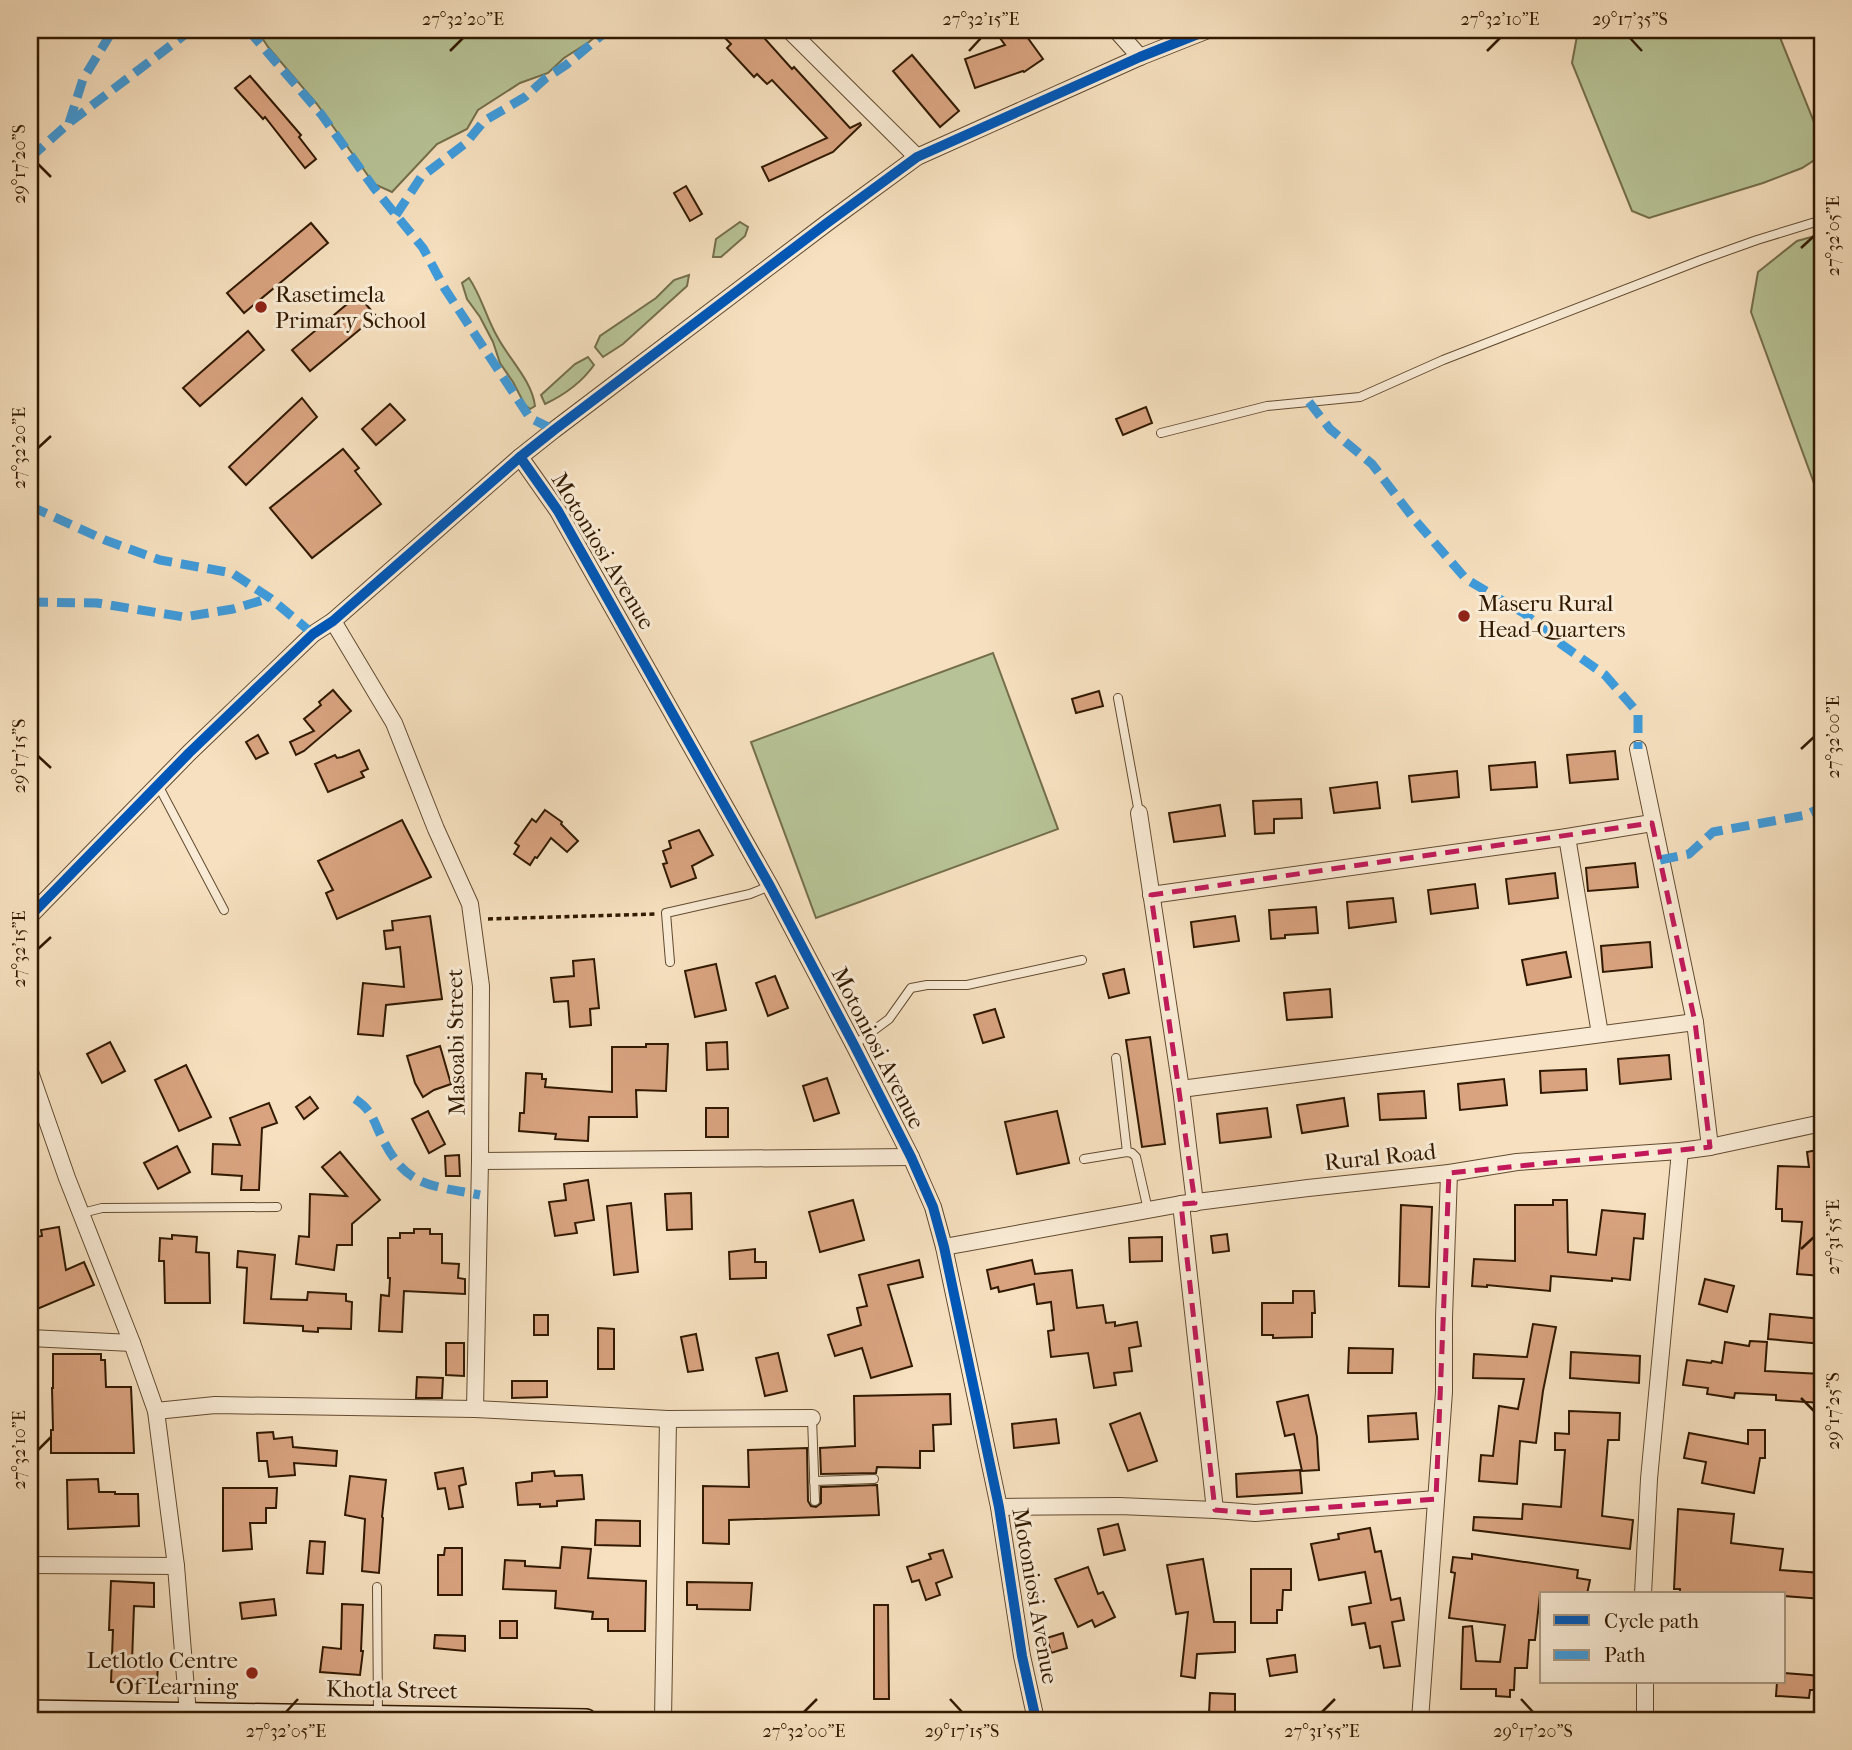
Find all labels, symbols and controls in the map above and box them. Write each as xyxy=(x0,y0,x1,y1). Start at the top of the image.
text: 27°32'20"E xyxy=(422,9,504,30)
text: 27°32'15"E xyxy=(942,9,1020,30)
text: 27°32'10"E xyxy=(1460,9,1540,30)
text: 29°17'35"S xyxy=(1592,9,1668,30)
text: 29°17'20"S xyxy=(9,124,30,204)
text: 27°32'05"E xyxy=(1823,196,1844,276)
place label: Rasetimela Primary School xyxy=(275,281,427,334)
marker: Rasetimela Primary School xyxy=(253,299,269,315)
text: 27°32'20"E xyxy=(9,407,30,489)
street label: Motoniosi Avenue xyxy=(546,468,660,634)
place label: Maseru Rural Head-Quarters xyxy=(1478,590,1626,643)
marker: Maseru Rural Head-Quarters xyxy=(1456,608,1472,624)
text: 27°32'00"E xyxy=(1823,696,1844,778)
text: 29°17'15"S xyxy=(9,719,30,793)
text: 27°32'15"E xyxy=(9,910,30,988)
street label: Motoniosi Avenue xyxy=(826,963,930,1133)
street label: Masoabi Street xyxy=(441,968,471,1116)
street label: Rural Road xyxy=(1323,1138,1438,1176)
text: 27°31'55"E xyxy=(1823,1199,1844,1275)
text: 29°17'25"S xyxy=(1823,1372,1844,1450)
text: 27°32'10"E xyxy=(9,1410,30,1490)
street label: Motoniosi Avenue xyxy=(1006,1506,1064,1686)
legend xyxy=(1540,1592,1786,1684)
text: Cycle path xyxy=(1604,1609,1699,1633)
text: Path xyxy=(1604,1643,1646,1667)
place label: Letlotlo Centre Of Learning xyxy=(86,1647,239,1700)
marker: Letlotlo Centre Of Learning xyxy=(244,1665,260,1681)
street label: Khotla Street xyxy=(326,1675,458,1705)
text: 27°32'05"E xyxy=(246,1721,326,1742)
text: 27°32'00"E xyxy=(763,1721,845,1742)
text: 29°17'15"S xyxy=(925,1721,999,1742)
text: 27°31'55"E xyxy=(1284,1721,1360,1742)
text: 29°17'20"S xyxy=(1493,1721,1573,1742)

